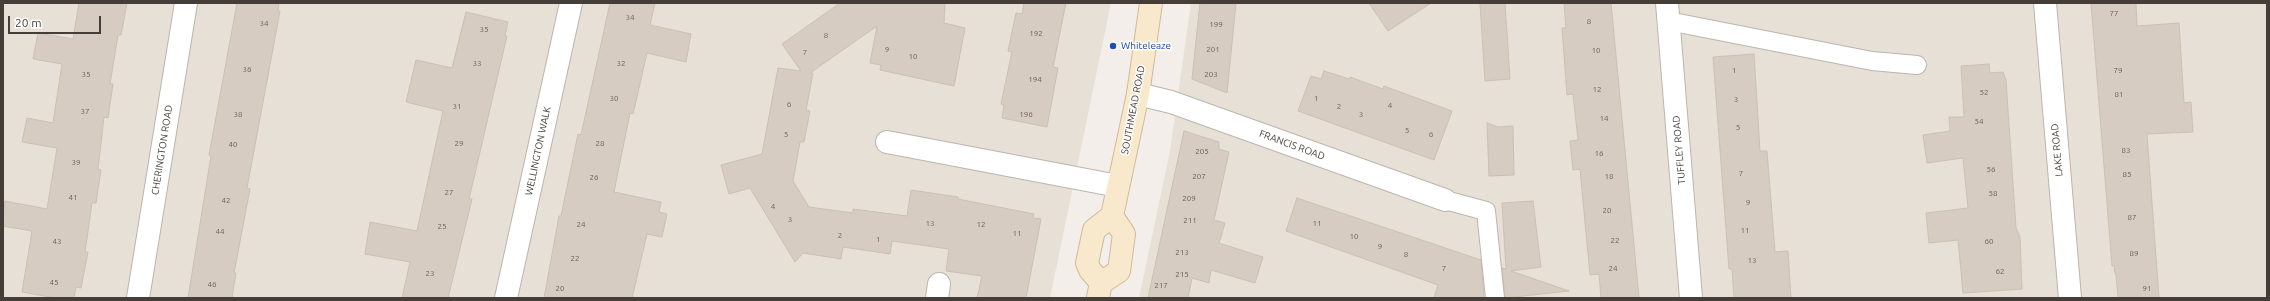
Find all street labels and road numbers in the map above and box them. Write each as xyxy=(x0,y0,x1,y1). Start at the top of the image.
street label: SOUTHMEAD ROAD xyxy=(1119,65,1147,155)
street label: CHERINGTON ROAD xyxy=(149,104,175,196)
street label: WELLINGTON WALK xyxy=(523,105,553,197)
street label: TUFFLEY ROAD xyxy=(1670,115,1688,185)
street label: LAKE ROAD xyxy=(2049,123,2065,177)
street label: FRANCIS ROAD xyxy=(1257,128,1327,162)

